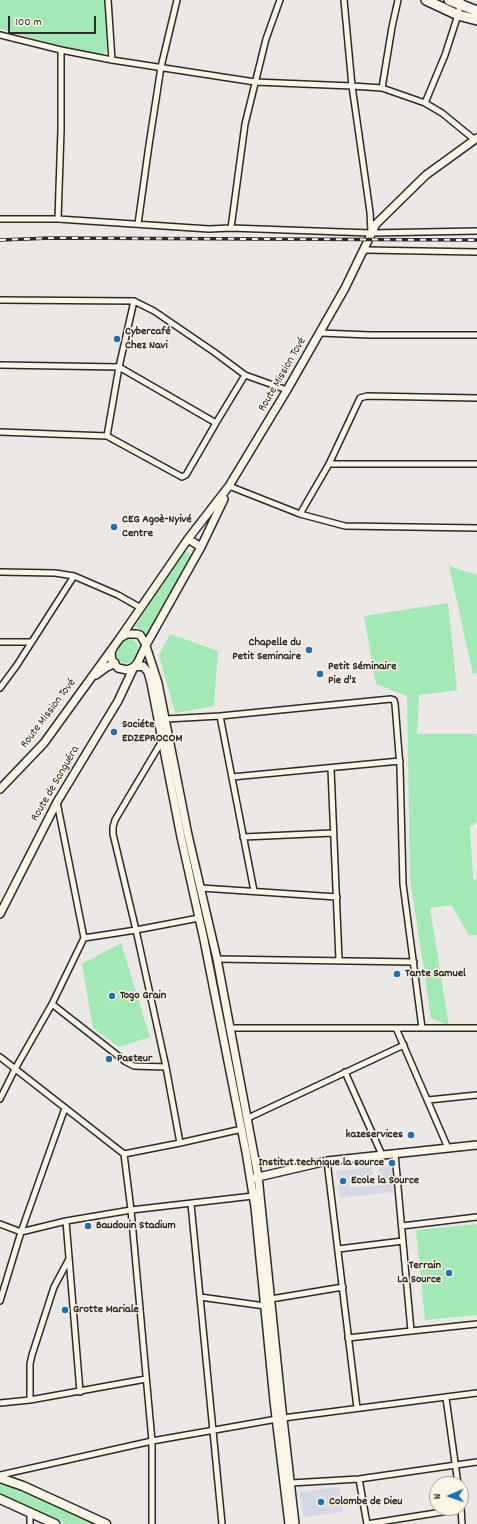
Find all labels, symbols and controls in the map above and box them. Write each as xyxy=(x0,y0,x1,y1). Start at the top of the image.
scale bar xyxy=(10,8,98,34)
text: 100 m xyxy=(15,14,42,31)
place label: Cybercafé Chez Navi xyxy=(125,325,171,353)
marker: Cybercafé Chez Navi xyxy=(112,334,122,344)
street label: Route Mission Tové xyxy=(256,335,310,415)
place label: CEG Agoè-Nyivé Centre xyxy=(122,513,192,541)
marker: CEG Agoè-Nyivé Centre xyxy=(109,522,119,532)
place label: Chapelle du Petit Seminaire xyxy=(232,636,301,664)
marker: Chapelle du Petit Seminaire xyxy=(304,645,314,655)
place label: Petit Séminaire Pie d'X xyxy=(328,660,397,688)
marker: Petit Séminaire Pie d'X xyxy=(315,669,325,679)
street label: Route Mission Tové xyxy=(18,676,80,752)
place label: Sociéte EDZEPROCOM xyxy=(122,718,182,746)
marker: Sociéte EDZEPROCOM xyxy=(109,727,119,737)
street label: Route de Sanguéra xyxy=(29,744,83,824)
place label: Tante Samuel xyxy=(405,967,466,981)
marker: Tante Samuel xyxy=(392,969,402,979)
place label: Togo Grain xyxy=(120,989,166,1003)
marker: Togo Grain xyxy=(107,991,117,1001)
place label: Pasteur xyxy=(117,1052,152,1066)
marker: Pasteur xyxy=(104,1054,114,1064)
place label: kazeservices xyxy=(345,1128,403,1142)
marker: kazeservices xyxy=(406,1130,416,1140)
place label: Institut technique la source xyxy=(259,1156,384,1170)
marker: Institut technique la source xyxy=(387,1158,397,1168)
place label: Ecole la Source xyxy=(351,1174,419,1188)
marker: Ecole la Source xyxy=(338,1176,348,1186)
place label: Baudouin Stadium xyxy=(96,1219,176,1233)
marker: Baudouin Stadium xyxy=(83,1221,93,1231)
place label: Terrain La Source xyxy=(397,1259,441,1287)
marker: Terrain La Source xyxy=(444,1268,454,1278)
place label: Grotte Mariale xyxy=(73,1303,139,1317)
marker: Grotte Mariale xyxy=(60,1305,70,1315)
north arrow xyxy=(429,1476,469,1516)
text: N xyxy=(430,1493,446,1499)
place label: Colombe de Dieu xyxy=(329,1495,402,1509)
marker: Colombe de Dieu xyxy=(316,1497,326,1507)

